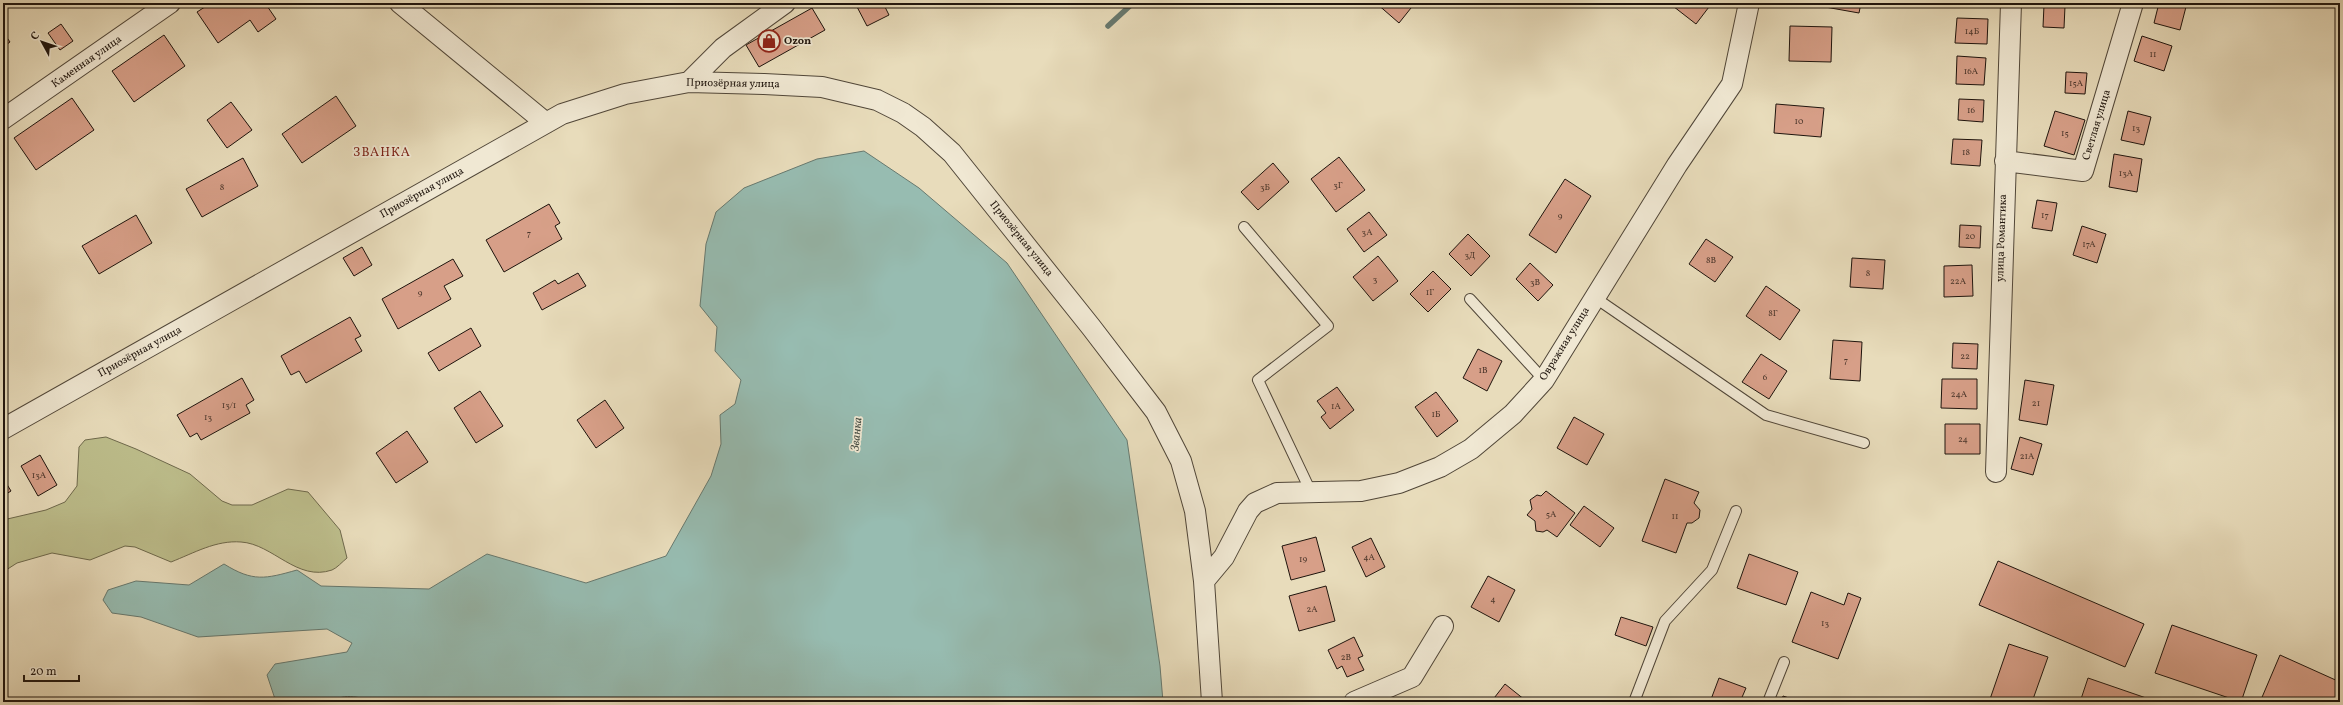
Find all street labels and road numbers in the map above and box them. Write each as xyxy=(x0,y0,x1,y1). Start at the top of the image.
street label: Каменная улица xyxy=(49,32,126,92)
street label: Приозёрная улица xyxy=(686,76,780,92)
street label: Светлая улица xyxy=(2079,87,2115,162)
street label: Приозёрная улица xyxy=(377,163,467,222)
street label: улица Романтика xyxy=(1993,193,2011,282)
street label: Приозёрная улица xyxy=(986,198,1057,281)
street label: Овражная улица xyxy=(1536,304,1594,384)
street label: Приозёрная улица xyxy=(95,322,185,381)

